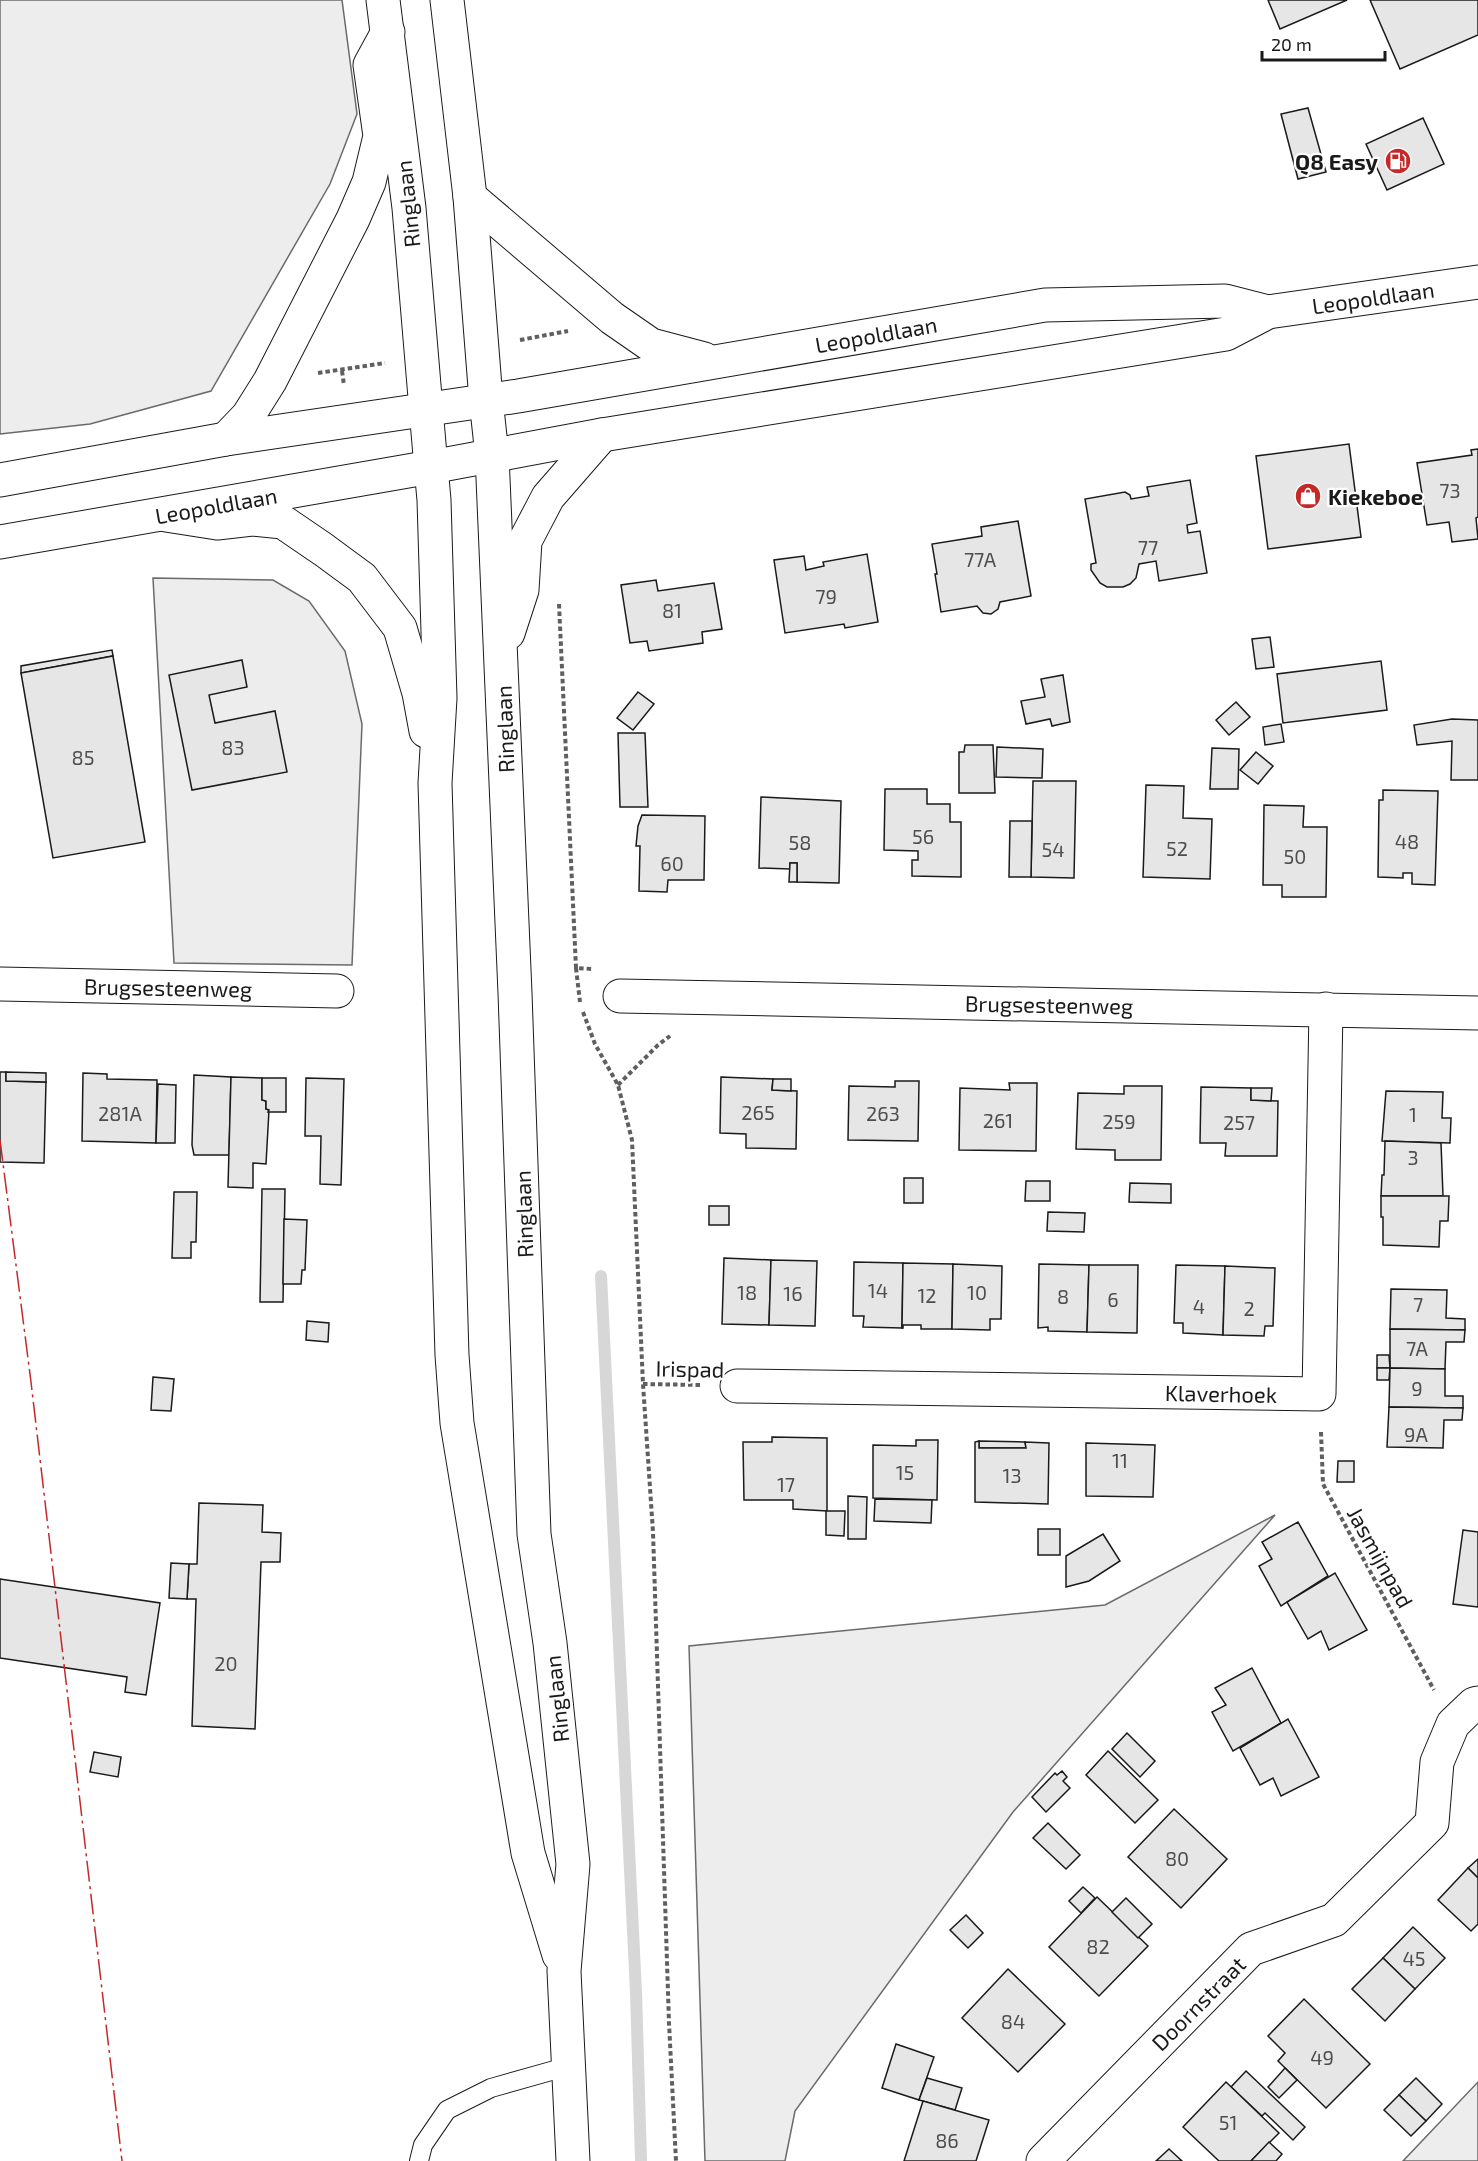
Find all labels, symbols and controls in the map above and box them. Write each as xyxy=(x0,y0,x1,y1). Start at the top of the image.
scale bar xyxy=(1262,24,1385,62)
text: 20 m xyxy=(1271,33,1312,55)
fuel station icon: Q8 Easy xyxy=(1383,146,1413,176)
place label: Q8 Easy xyxy=(1295,148,1379,175)
street label: Ringlaan xyxy=(389,159,425,249)
street label: Leopoldlaan xyxy=(1310,276,1436,318)
street label: Leopoldlaan xyxy=(813,310,939,358)
house number: 73 xyxy=(1439,478,1461,502)
street label: Leopoldlaan xyxy=(153,481,279,529)
shop icon: Kiekeboe xyxy=(1293,481,1323,511)
place label: Kiekeboe xyxy=(1328,483,1423,509)
house number: 77 xyxy=(1138,535,1158,559)
house number: 77A xyxy=(964,547,997,571)
house number: 79 xyxy=(815,584,837,608)
house number: 81 xyxy=(662,598,682,622)
street label: Ringlaan xyxy=(489,685,519,773)
house number: 83 xyxy=(221,735,245,759)
house number: 85 xyxy=(72,745,94,769)
house number: 56 xyxy=(912,824,934,848)
house number: 48 xyxy=(1395,829,1419,853)
house number: 58 xyxy=(789,830,811,854)
house number: 52 xyxy=(1166,836,1188,860)
house number: 54 xyxy=(1041,837,1065,861)
house number: 50 xyxy=(1284,844,1306,868)
house number: 60 xyxy=(660,851,684,875)
street label: Brugsesteenweg xyxy=(84,973,252,1001)
street label: Brugsesteenweg xyxy=(965,990,1133,1018)
house number: 265 xyxy=(741,1100,775,1124)
house number: 281A xyxy=(98,1101,142,1125)
house number: 263 xyxy=(866,1101,900,1125)
house number: 1 xyxy=(1409,1102,1417,1126)
house number: 261 xyxy=(983,1108,1013,1132)
house number: 259 xyxy=(1102,1109,1136,1133)
house number: 257 xyxy=(1223,1110,1255,1134)
house number: 3 xyxy=(1407,1145,1419,1169)
street label: Ringlaan xyxy=(508,1170,538,1258)
house number: 14 xyxy=(868,1278,888,1302)
house number: 18 xyxy=(737,1280,757,1304)
house number: 10 xyxy=(967,1280,987,1304)
house number: 16 xyxy=(783,1281,803,1305)
house number: 12 xyxy=(917,1283,937,1307)
house number: 8 xyxy=(1057,1284,1069,1308)
house number: 6 xyxy=(1107,1287,1119,1311)
house number: 7 xyxy=(1413,1292,1423,1316)
house number: 4 xyxy=(1193,1294,1205,1318)
house number: 2 xyxy=(1243,1296,1255,1320)
house number: 7A xyxy=(1406,1336,1429,1360)
street label: Irispad xyxy=(655,1354,725,1382)
house number: 9 xyxy=(1411,1376,1423,1400)
street label: Klaverhoek xyxy=(1165,1379,1277,1407)
house number: 9A xyxy=(1404,1422,1428,1446)
house number: 11 xyxy=(1112,1448,1128,1472)
house number: 15 xyxy=(896,1460,914,1484)
house number: 13 xyxy=(1002,1463,1022,1487)
house number: 17 xyxy=(777,1472,795,1496)
street label: Jasmijnpad xyxy=(1342,1502,1419,1612)
house number: 20 xyxy=(214,1651,238,1675)
street label: Ringlaan xyxy=(538,1654,574,1744)
house number: 80 xyxy=(1165,1846,1189,1870)
house number: 82 xyxy=(1086,1934,1110,1958)
house number: 45 xyxy=(1402,1946,1426,1970)
street label: Doornstraat xyxy=(1146,1951,1250,2055)
house number: 84 xyxy=(1001,2009,1025,2033)
house number: 49 xyxy=(1310,2045,1334,2069)
house number: 51 xyxy=(1219,2110,1237,2134)
house number: 86 xyxy=(935,2128,959,2152)

